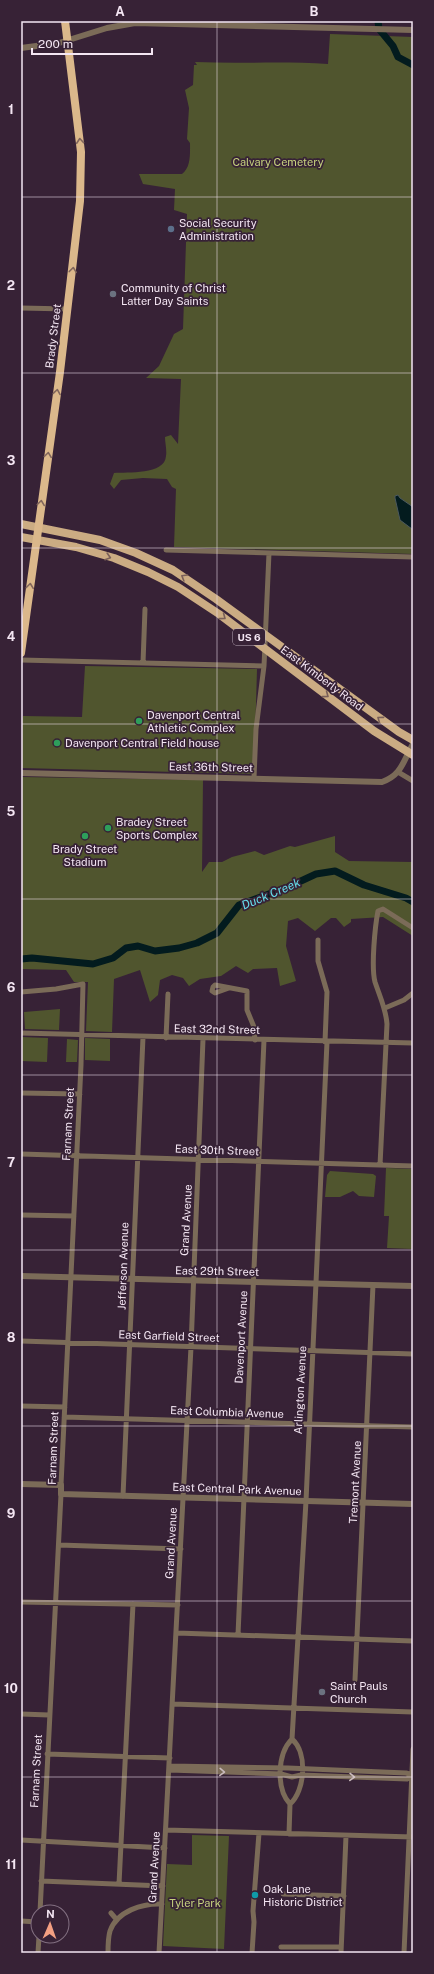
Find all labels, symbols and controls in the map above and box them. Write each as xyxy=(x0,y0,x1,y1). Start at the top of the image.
text: A xyxy=(115,4,125,19)
text: B xyxy=(310,4,319,19)
scale bar xyxy=(32,30,152,56)
text: 200 m xyxy=(38,37,73,51)
text: 1 xyxy=(8,102,14,117)
one-way arrow xyxy=(75,138,84,144)
park label: Calvary Cemetery xyxy=(232,156,324,168)
place label: Social Security Administration xyxy=(179,217,257,242)
marker: Social Security Administration xyxy=(166,224,176,234)
one-way arrow xyxy=(68,267,77,273)
text: 2 xyxy=(7,278,15,293)
place label: Community of Christ Latter Day Saints xyxy=(121,282,226,307)
marker: Community of Christ Latter Day Saints xyxy=(108,289,118,299)
street label: Brady Street xyxy=(43,303,63,369)
one-way arrow xyxy=(52,389,61,395)
one-way arrow xyxy=(43,452,52,458)
text: 3 xyxy=(7,453,16,468)
one-way arrow xyxy=(36,500,45,506)
one-way arrow xyxy=(104,552,111,561)
one-way arrow xyxy=(181,575,188,582)
one-way arrow xyxy=(25,583,34,590)
one-way arrow xyxy=(218,612,225,619)
text: 4 xyxy=(7,629,16,644)
road number: US 6 xyxy=(233,629,265,645)
street label: East Kimberly Road xyxy=(279,643,365,713)
one-way arrow xyxy=(322,691,329,698)
place label: Davenport Central Athletic Complex xyxy=(147,709,240,734)
marker: Davenport Central Athletic Complex xyxy=(134,716,144,726)
one-way arrow xyxy=(378,717,385,724)
place label: Davenport Central Field house xyxy=(65,737,219,749)
marker: Davenport Central Field house xyxy=(52,738,62,748)
street label: East 36th Street xyxy=(169,760,253,774)
text: 5 xyxy=(7,804,16,819)
place label: Bradey Street Sports Complex xyxy=(116,816,198,841)
marker: Bradey Street Sports Complex xyxy=(103,823,113,833)
marker: Brady Street Stadium xyxy=(80,831,90,841)
place label: Brady Street Stadium xyxy=(53,843,117,868)
water label: Duck Creek xyxy=(240,875,303,913)
text: 6 xyxy=(7,980,16,995)
street label: East 32nd Street xyxy=(174,1022,260,1036)
street label: Farnam Street xyxy=(60,1087,76,1161)
street label: East 30th Street xyxy=(175,1143,259,1157)
text: 7 xyxy=(7,1155,15,1170)
street label: Grand Avenue xyxy=(178,1184,194,1256)
street label: Jefferson Avenue xyxy=(115,1222,131,1310)
street label: East 29th Street xyxy=(175,1264,259,1278)
street label: Davenport Avenue xyxy=(233,1290,249,1384)
street label: East Garfield Street xyxy=(118,1328,220,1344)
text: 8 xyxy=(7,1330,16,1345)
street label: Arlington Avenue xyxy=(292,1345,308,1435)
street label: East Columbia Avenue xyxy=(170,1404,284,1420)
street label: Farnam Street xyxy=(46,1411,60,1485)
street label: Tremont Avenue xyxy=(347,1440,363,1524)
street label: East Central Park Avenue xyxy=(172,1481,302,1497)
text: 9 xyxy=(7,1506,15,1521)
street label: Grand Avenue xyxy=(163,1507,179,1579)
place label: Saint Pauls Church xyxy=(330,1680,388,1705)
text: 10 xyxy=(4,1681,18,1696)
marker: Saint Pauls Church xyxy=(317,1687,327,1697)
street label: Farnam Street xyxy=(28,1734,44,1808)
one-way arrow xyxy=(220,1768,226,1776)
one-way arrow xyxy=(349,1773,355,1781)
street label: Grand Avenue xyxy=(146,1831,162,1903)
text: 11 xyxy=(5,1857,17,1872)
place label: Oak Lane Historic District xyxy=(263,1883,343,1908)
marker: Oak Lane Historic District xyxy=(250,1890,260,1900)
park label: Tyler Park xyxy=(169,1897,221,1909)
north arrow xyxy=(30,1904,70,1944)
text: N xyxy=(46,1908,55,1920)

